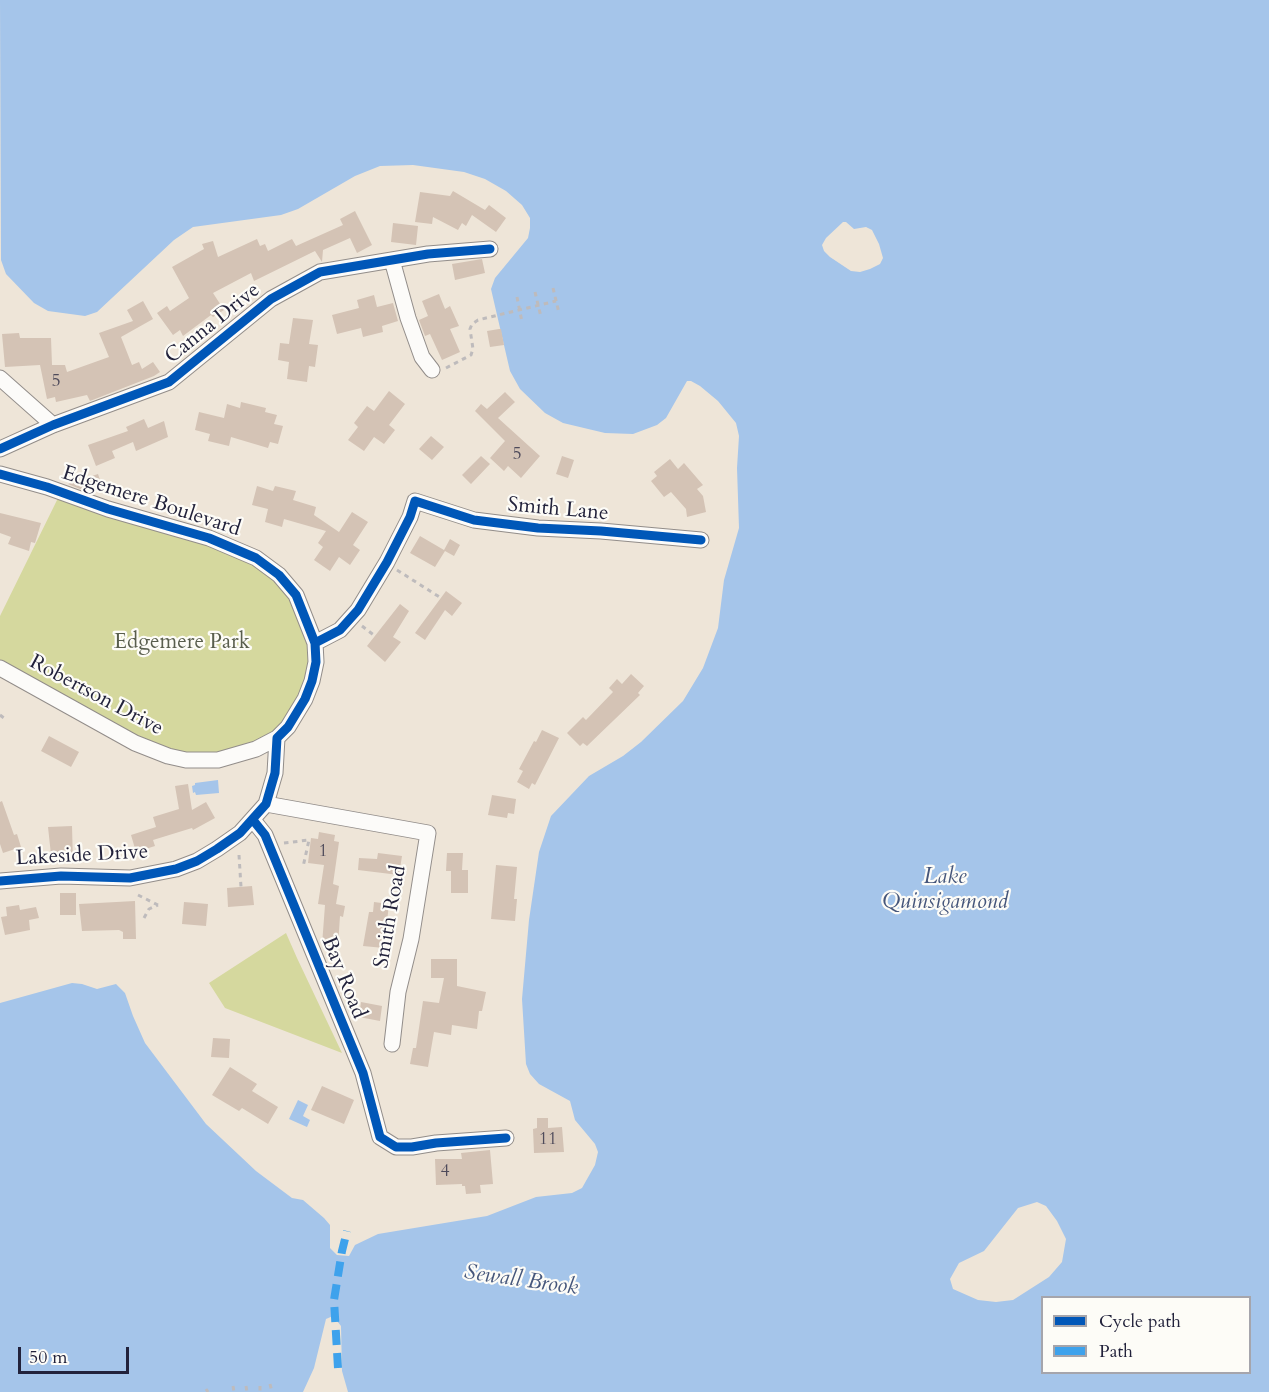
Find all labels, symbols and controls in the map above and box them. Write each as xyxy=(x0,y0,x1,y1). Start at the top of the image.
street label: Canna Drive xyxy=(161,278,265,370)
house number: 5 xyxy=(51,371,61,393)
house number: 5 xyxy=(512,444,522,466)
street label: Edgemere Boulevard xyxy=(59,461,243,543)
street label: Smith Lane xyxy=(506,493,610,527)
park label: Edgemere Park xyxy=(114,630,250,656)
street label: Robertson Drive xyxy=(25,650,167,742)
street label: Lakeside Drive xyxy=(15,840,149,872)
house number: 1 xyxy=(318,841,328,863)
street label: Smith Road xyxy=(370,864,412,970)
water label: Lake Quinsigamond xyxy=(882,865,1008,916)
street label: Bay Road xyxy=(315,933,371,1023)
house number: 11 xyxy=(539,1129,557,1151)
house number: 4 xyxy=(440,1161,450,1183)
water label: Sewall Brook xyxy=(462,1260,580,1302)
legend xyxy=(1041,1296,1251,1374)
text: Cycle path xyxy=(1099,1309,1181,1334)
scale bar xyxy=(21,1335,132,1373)
text: Path xyxy=(1099,1339,1133,1364)
text: 50 m xyxy=(29,1345,68,1370)

